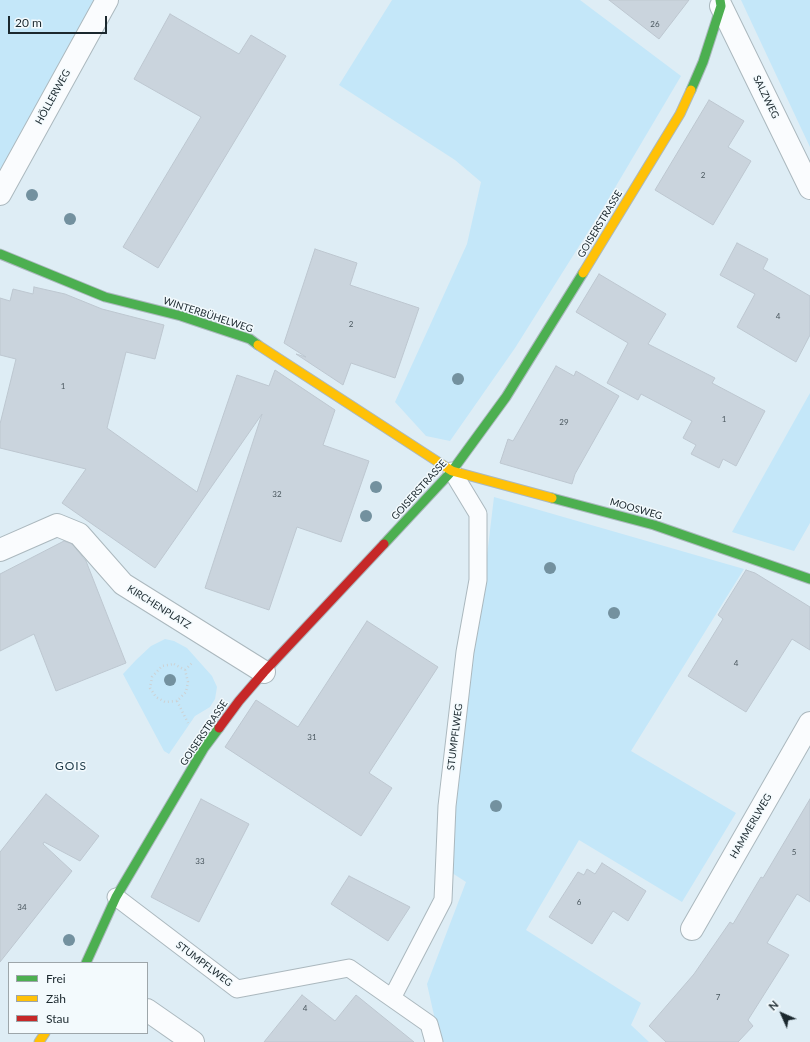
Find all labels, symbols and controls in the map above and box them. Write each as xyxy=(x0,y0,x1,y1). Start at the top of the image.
scale bar xyxy=(10,8,109,34)
text: 20 m xyxy=(15,15,42,30)
house number: 26 xyxy=(650,19,660,29)
street label: HÖLLERWEG xyxy=(33,67,73,127)
street label: SALZWEG xyxy=(750,73,782,121)
house number: 2 xyxy=(701,170,705,180)
street label: GOISERSTRASSE xyxy=(575,188,625,260)
street label: WINTERBÜHELWEG xyxy=(162,295,254,335)
house number: 4 xyxy=(776,311,780,321)
house number: 2 xyxy=(349,319,353,329)
house number: 1 xyxy=(61,381,65,391)
house number: 1 xyxy=(722,414,726,424)
house number: 29 xyxy=(559,417,569,427)
street label: GOISERSTRASSE xyxy=(389,458,449,522)
house number: 32 xyxy=(272,489,282,499)
street label: MOOSWEG xyxy=(608,496,664,522)
street label: KIRCHENPLATZ xyxy=(125,583,193,631)
house number: 4 xyxy=(734,658,738,668)
street label: GOISERSTRASSE xyxy=(178,698,230,768)
street label: STUMPFLWEG xyxy=(445,703,465,771)
house number: 31 xyxy=(307,732,317,742)
district label: GOIS xyxy=(55,759,87,773)
street label: HAMMERLWEG xyxy=(728,791,774,861)
house number: 5 xyxy=(792,847,796,857)
house number: 33 xyxy=(195,856,205,866)
house number: 6 xyxy=(577,897,581,907)
house number: 34 xyxy=(17,902,27,912)
street label: STUMPFLWEG xyxy=(173,939,235,989)
legend xyxy=(8,962,148,1034)
text: Frei xyxy=(46,971,66,986)
text: Zäh xyxy=(46,991,66,1006)
house number: 7 xyxy=(716,992,720,1002)
north arrow xyxy=(762,994,802,1034)
text: N xyxy=(766,998,781,1013)
house number: 4 xyxy=(303,1003,307,1013)
text: Stau xyxy=(46,1011,69,1026)

